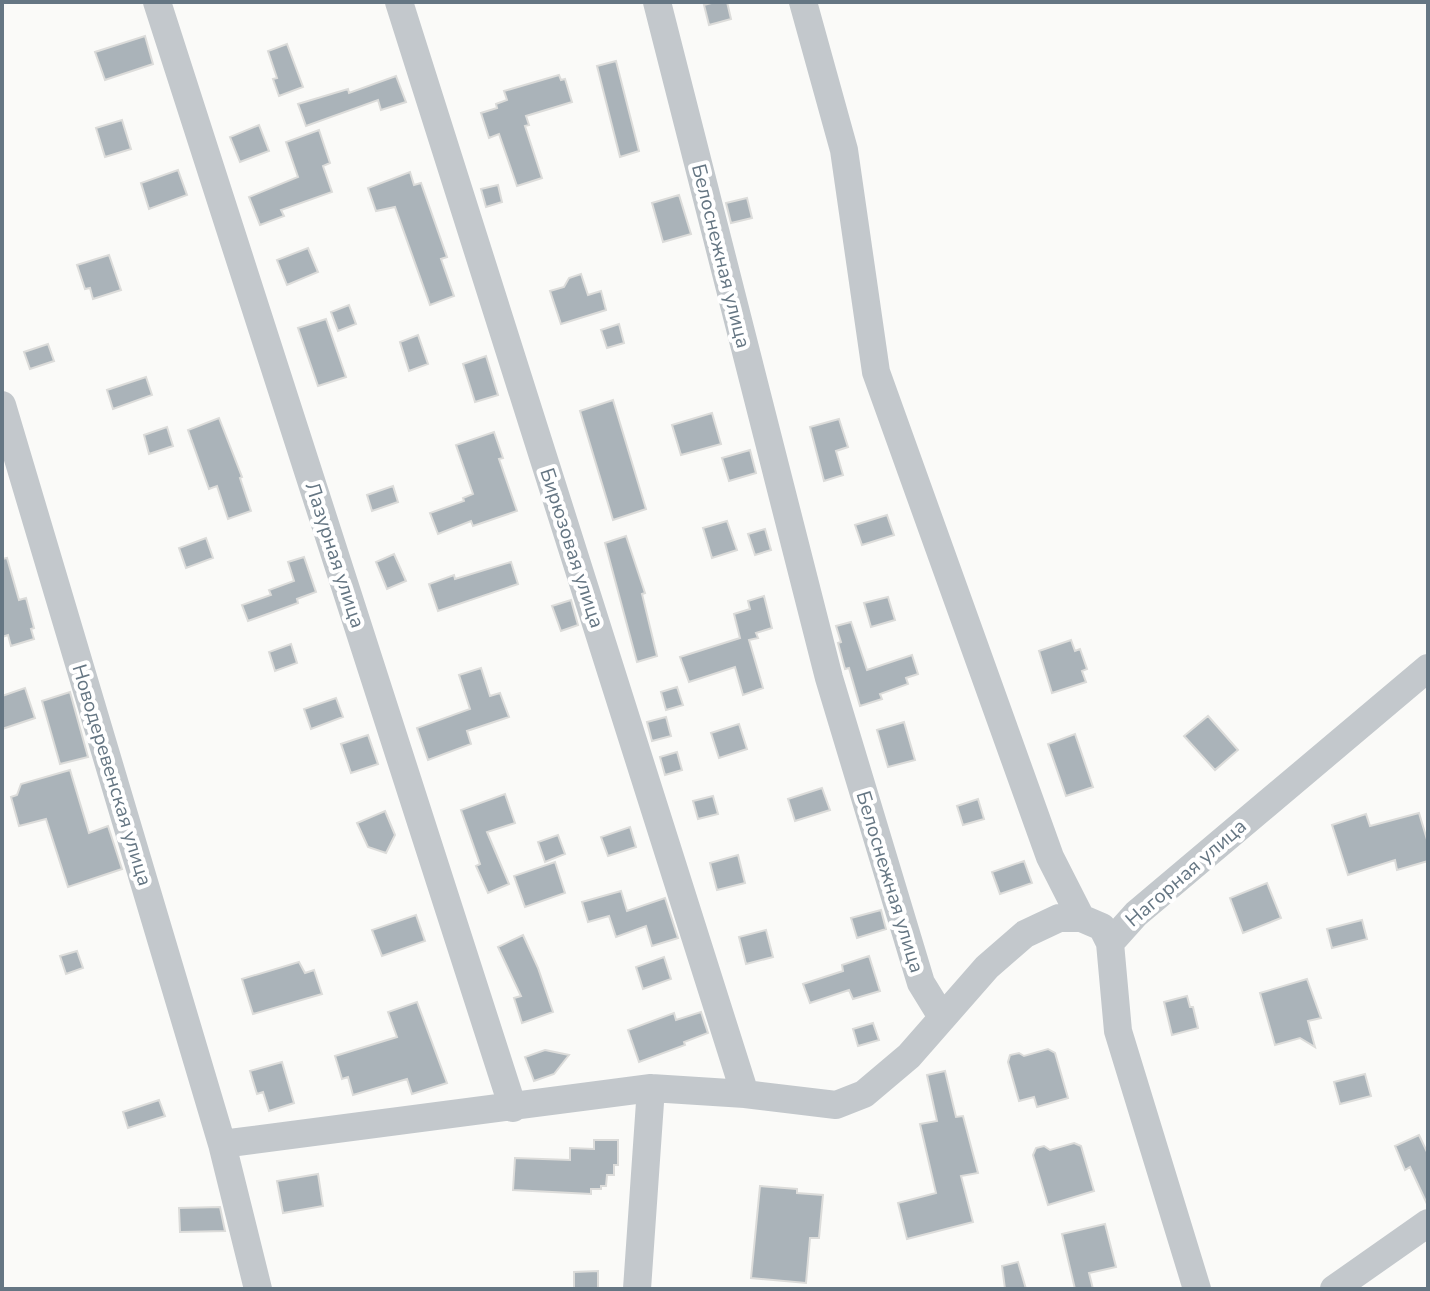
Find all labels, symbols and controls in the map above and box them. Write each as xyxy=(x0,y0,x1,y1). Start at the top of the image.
street label: Белоснежная улица xyxy=(685,161,757,351)
street label: Бирюзовая улица xyxy=(533,465,611,631)
street label: Лазурная улица xyxy=(299,478,371,632)
street label: Новодеревенская улица xyxy=(65,661,159,889)
street label: Белоснежная улица xyxy=(849,788,931,976)
street label: Нагорная улица xyxy=(1120,813,1252,933)

